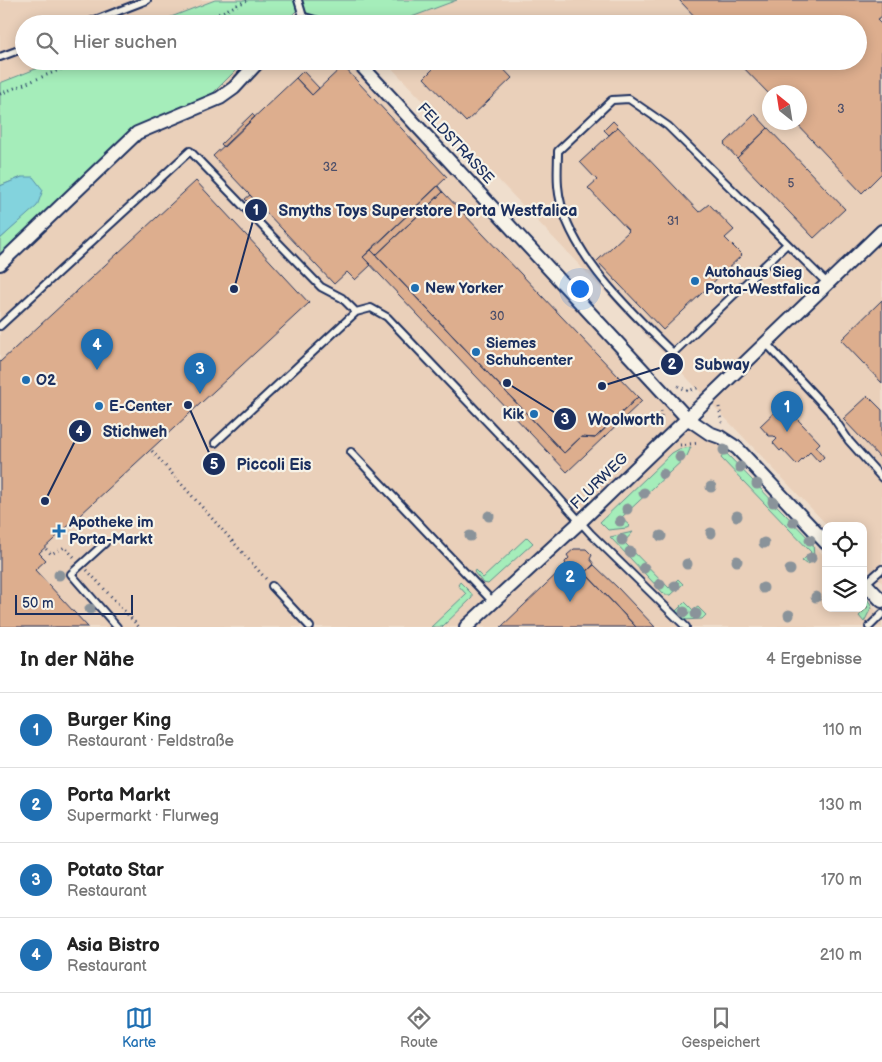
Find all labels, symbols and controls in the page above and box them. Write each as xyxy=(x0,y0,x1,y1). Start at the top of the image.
search box xyxy=(15,15,867,70)
icon: search xyxy=(33,29,61,57)
text: Hier suchen xyxy=(73,31,177,54)
north arrow xyxy=(762,85,807,130)
street label: FELDSTRASSE xyxy=(413,99,498,188)
house number: 3 xyxy=(837,102,845,117)
house number: 32 xyxy=(323,160,337,175)
house number: 5 xyxy=(788,176,795,191)
callout: Smyths Toys Superstore Porta Westfalica xyxy=(244,195,588,226)
text: 1 xyxy=(253,201,259,220)
text: Smyths Toys Superstore Porta Westfalica xyxy=(279,202,577,221)
house number: 31 xyxy=(667,214,679,229)
place label: Autohaus Sieg Porta-Westfalica xyxy=(704,263,820,299)
marker: Autohaus Sieg Porta-Westfalica xyxy=(689,275,701,287)
your location xyxy=(567,276,593,302)
place label: New Yorker xyxy=(425,279,504,298)
marker: New Yorker xyxy=(409,282,421,294)
house number: 30 xyxy=(490,309,504,324)
pin: 4 xyxy=(81,329,113,370)
place label: Siemes Schuhcenter xyxy=(486,334,574,370)
marker: Siemes Schuhcenter xyxy=(470,346,482,358)
callout: Subway xyxy=(660,349,760,380)
pin: 3 xyxy=(184,353,216,394)
text: 2 xyxy=(668,355,677,374)
text: Subway xyxy=(695,356,750,375)
place label: O2 xyxy=(36,371,56,390)
marker: O2 xyxy=(20,374,32,386)
pin: 1 xyxy=(771,391,803,432)
place label: E-Center xyxy=(109,397,173,416)
marker: E-Center xyxy=(93,400,105,412)
callout: Woolworth xyxy=(553,404,674,435)
place label: Kik xyxy=(503,405,524,424)
marker: Kik xyxy=(528,408,540,420)
text: 3 xyxy=(561,410,570,429)
text: Woolworth xyxy=(588,411,664,430)
callout: Stichweh xyxy=(68,416,177,447)
text: 4 xyxy=(76,422,85,441)
text: Stichweh xyxy=(103,423,167,442)
callout: Piccoli Eis xyxy=(202,449,322,480)
street label: FLURWEG xyxy=(567,449,632,513)
text: 5 xyxy=(210,455,219,474)
text: Piccoli Eis xyxy=(236,456,312,475)
place label: Apotheke im Porta-Markt xyxy=(68,513,154,549)
map controls xyxy=(822,522,867,612)
button: locate xyxy=(822,522,867,567)
marker: Apotheke im Porta-Markt xyxy=(53,525,65,537)
pin: 2 xyxy=(554,561,586,602)
button: layers xyxy=(822,567,867,612)
scale bar xyxy=(15,592,132,615)
text: 50 m xyxy=(22,595,54,612)
text: In der Nähe xyxy=(20,647,134,672)
text: 4 Ergebnisse xyxy=(766,650,862,669)
text: Burger King xyxy=(67,709,171,732)
text: 1 xyxy=(33,721,39,740)
text: 110 m xyxy=(823,721,862,740)
text: Restaurant · Feldstraße xyxy=(67,732,234,751)
text: Porta Markt xyxy=(67,784,170,807)
text: 2 xyxy=(31,796,41,815)
text: 130 m xyxy=(819,796,862,815)
text: Supermarkt · Flurweg xyxy=(67,807,219,826)
text: Potato Star xyxy=(67,859,164,882)
text: 3 xyxy=(31,871,41,890)
text: 170 m xyxy=(821,871,862,890)
text: Restaurant xyxy=(67,882,147,901)
text: Asia Bistro xyxy=(67,934,160,957)
text: 4 xyxy=(31,946,41,965)
text: 210 m xyxy=(820,946,862,965)
text: Restaurant xyxy=(67,957,147,976)
tab: Karte xyxy=(122,1004,156,1051)
tab: Route xyxy=(400,1004,438,1051)
tab: Gespeichert xyxy=(682,1004,760,1051)

